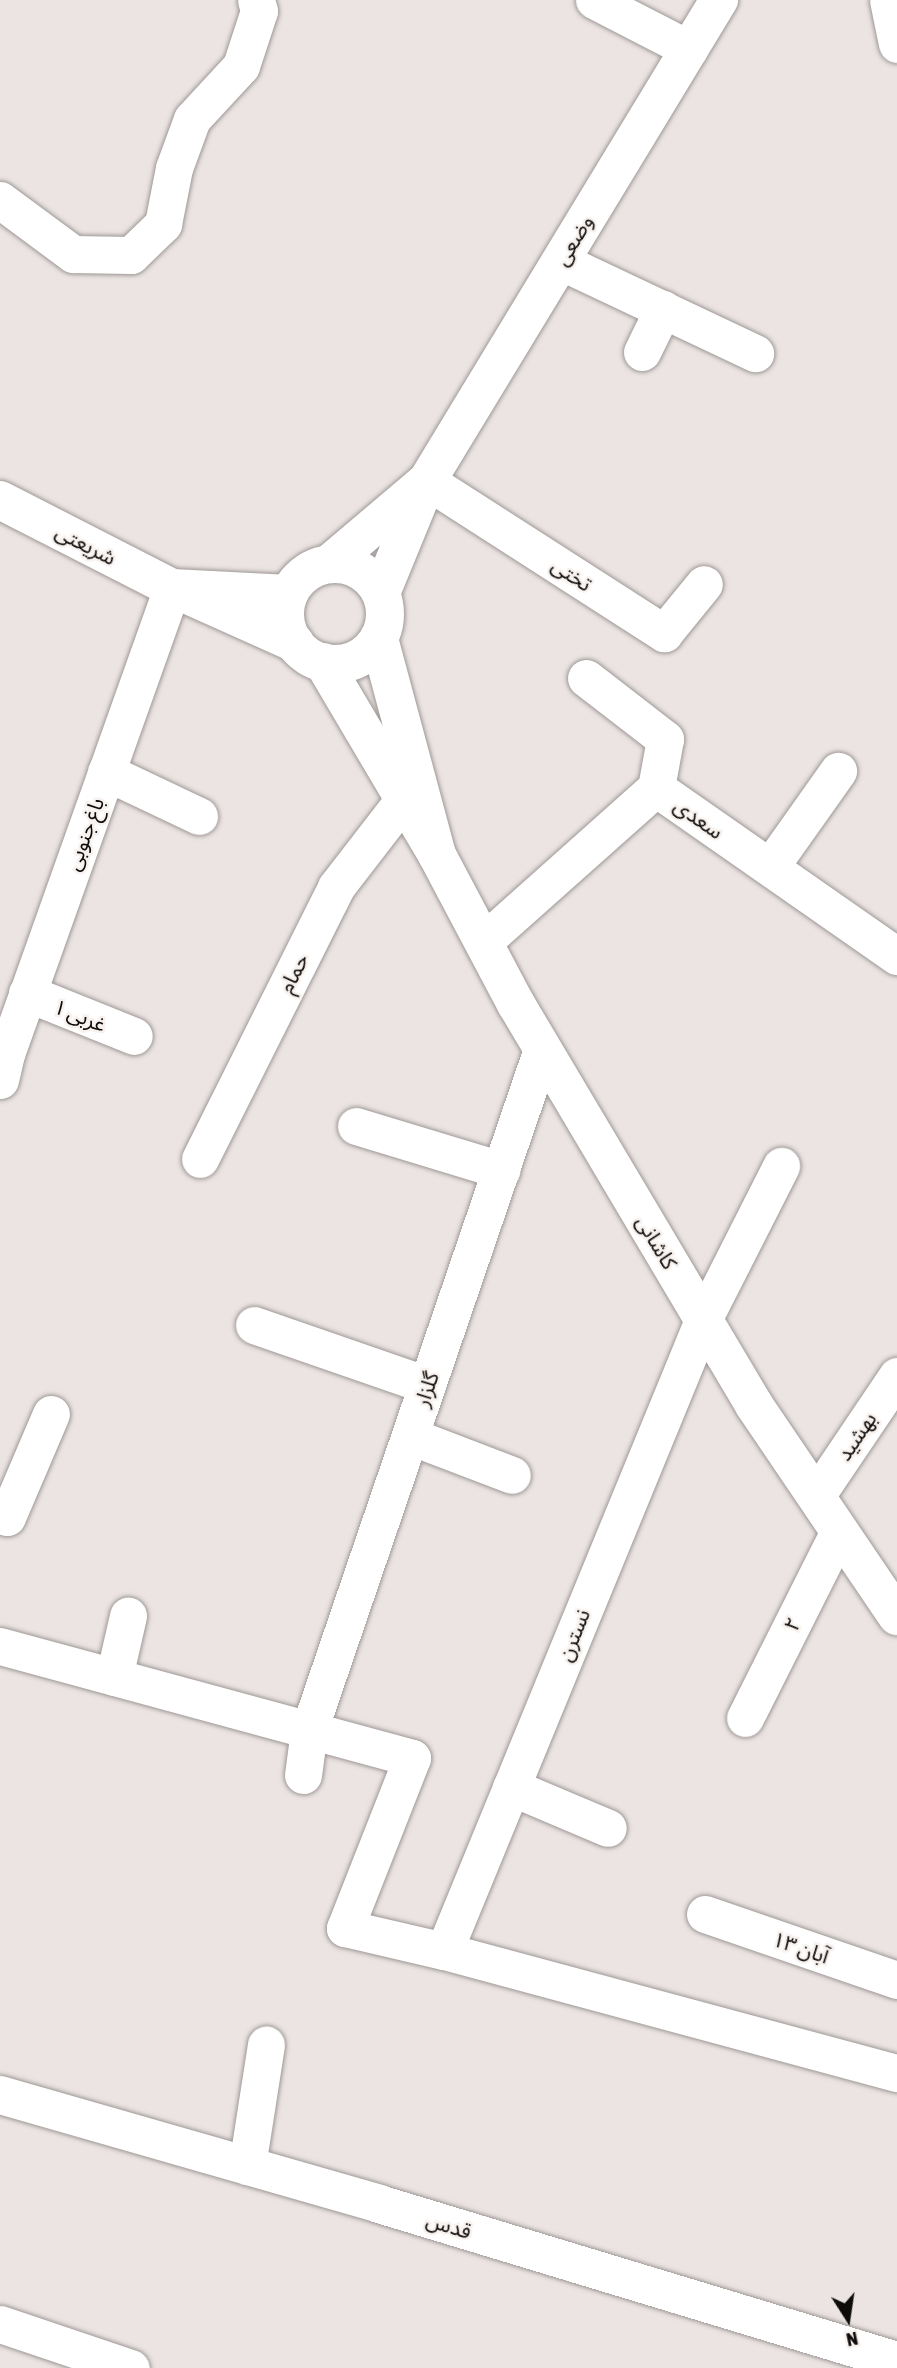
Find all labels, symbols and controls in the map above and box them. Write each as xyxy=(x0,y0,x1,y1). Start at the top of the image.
street label: وضعی xyxy=(548,210,598,270)
street label: شریعتی xyxy=(51,518,121,570)
street label: تختی xyxy=(547,552,597,596)
street label: سعدی xyxy=(669,792,729,844)
street label: باغ جنوبی xyxy=(59,794,109,874)
street label: حمام xyxy=(273,949,313,997)
street label: ۱ غربی xyxy=(50,993,110,1037)
street label: کاشانی xyxy=(631,1210,683,1274)
street label: گلزار xyxy=(408,1368,444,1410)
street label: بهشید xyxy=(831,1407,881,1465)
street label: نسترن xyxy=(551,1605,595,1665)
street label: ۲ xyxy=(778,1613,806,1635)
street label: ۱۳ آبان xyxy=(769,1926,833,1968)
street label: قدس xyxy=(423,2206,475,2244)
north arrow xyxy=(813,2284,883,2354)
text: N xyxy=(845,2328,860,2351)

